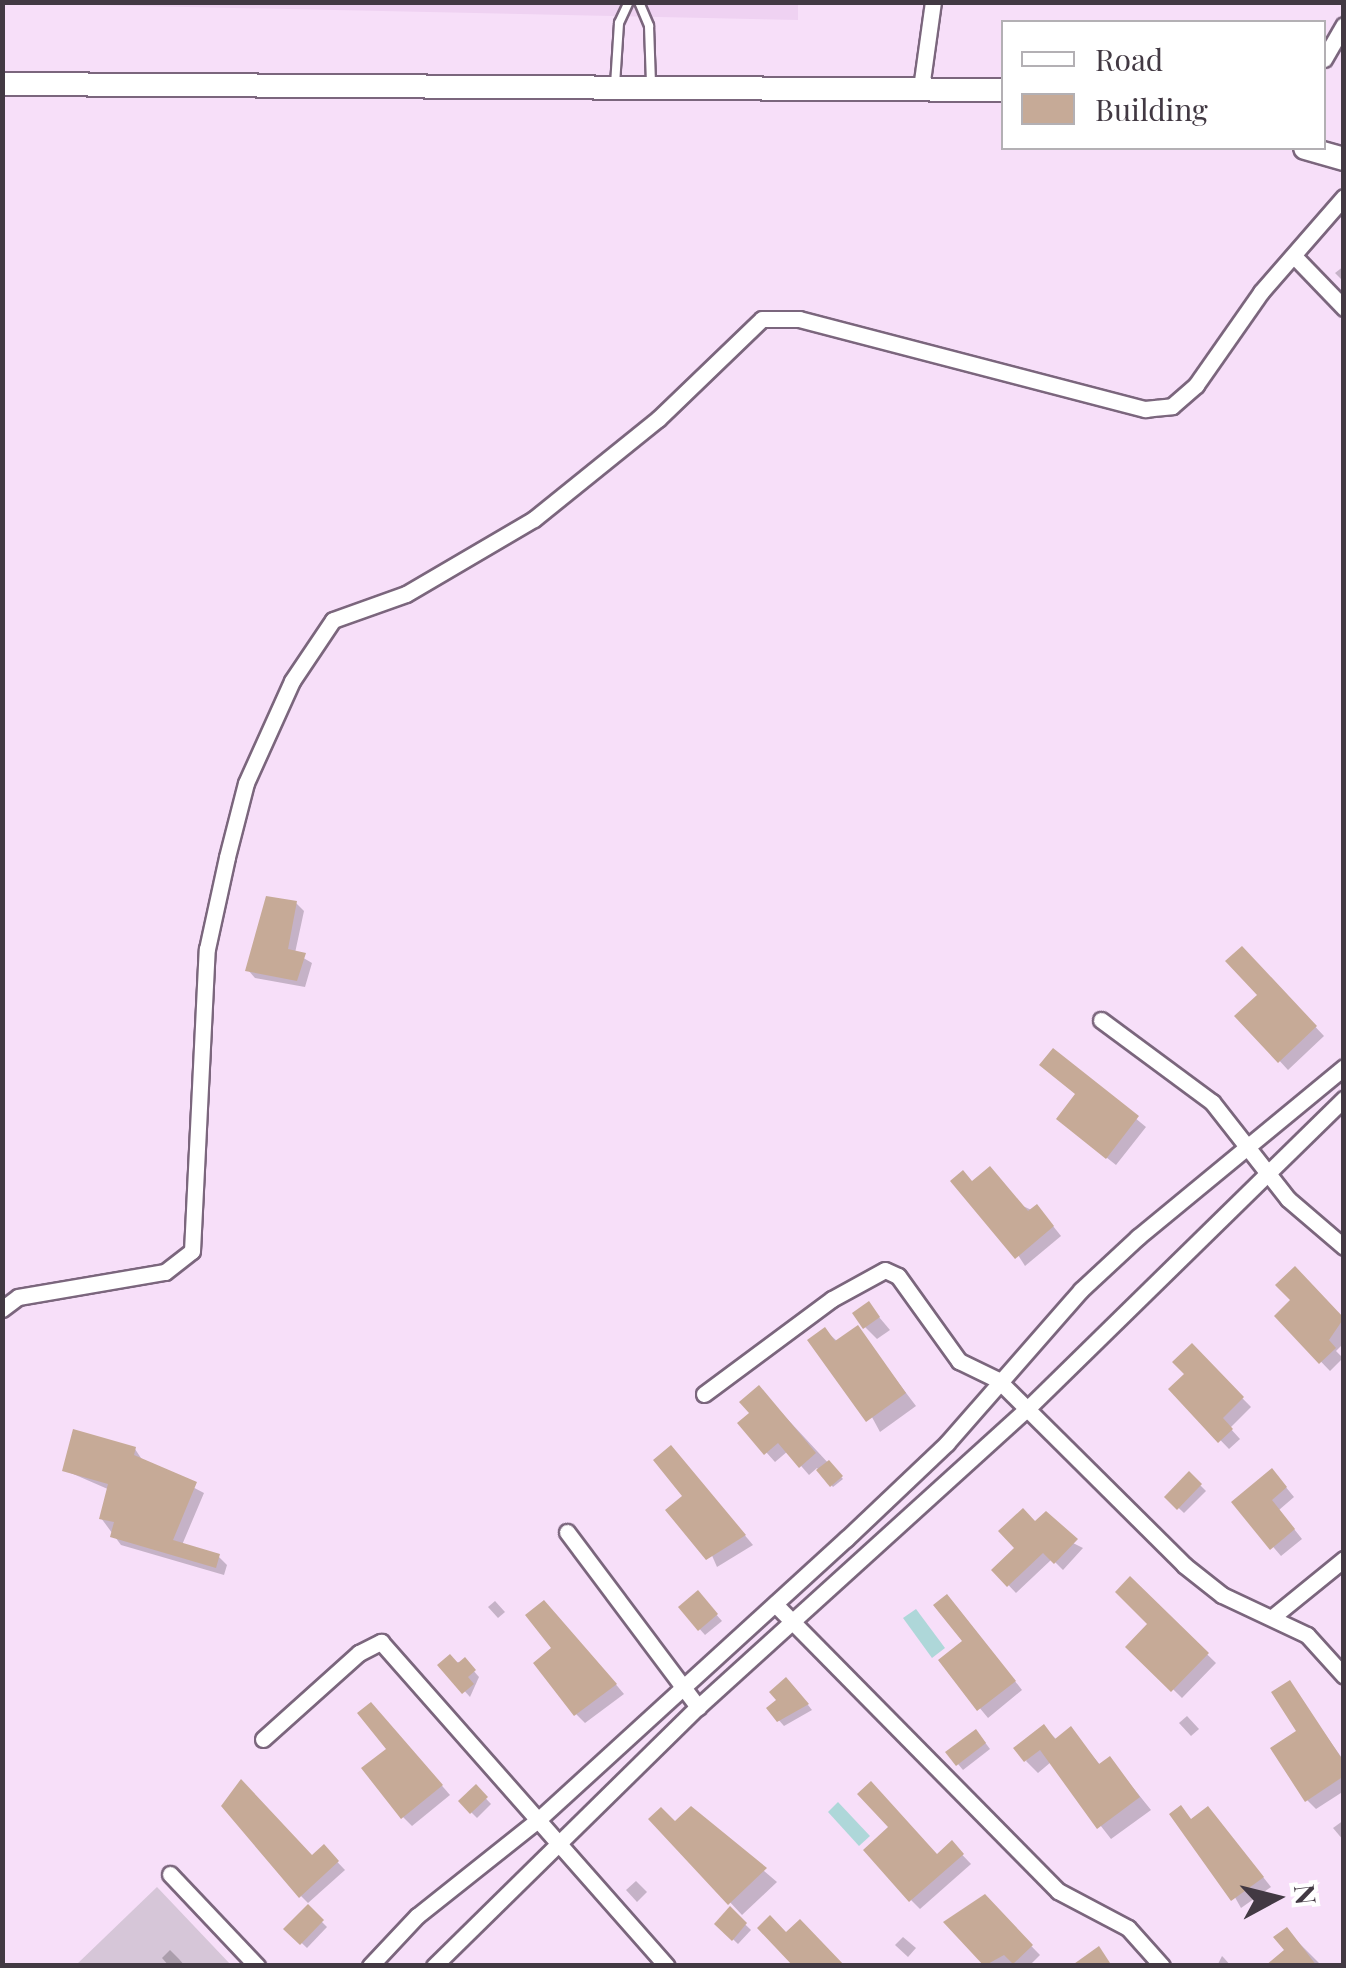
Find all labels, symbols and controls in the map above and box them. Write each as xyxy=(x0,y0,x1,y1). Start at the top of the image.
legend xyxy=(1001,20,1326,150)
text: Road xyxy=(1095,39,1163,79)
text: Building xyxy=(1095,89,1208,129)
north arrow xyxy=(1226,1848,1326,1948)
text: N xyxy=(1287,1882,1326,1907)

